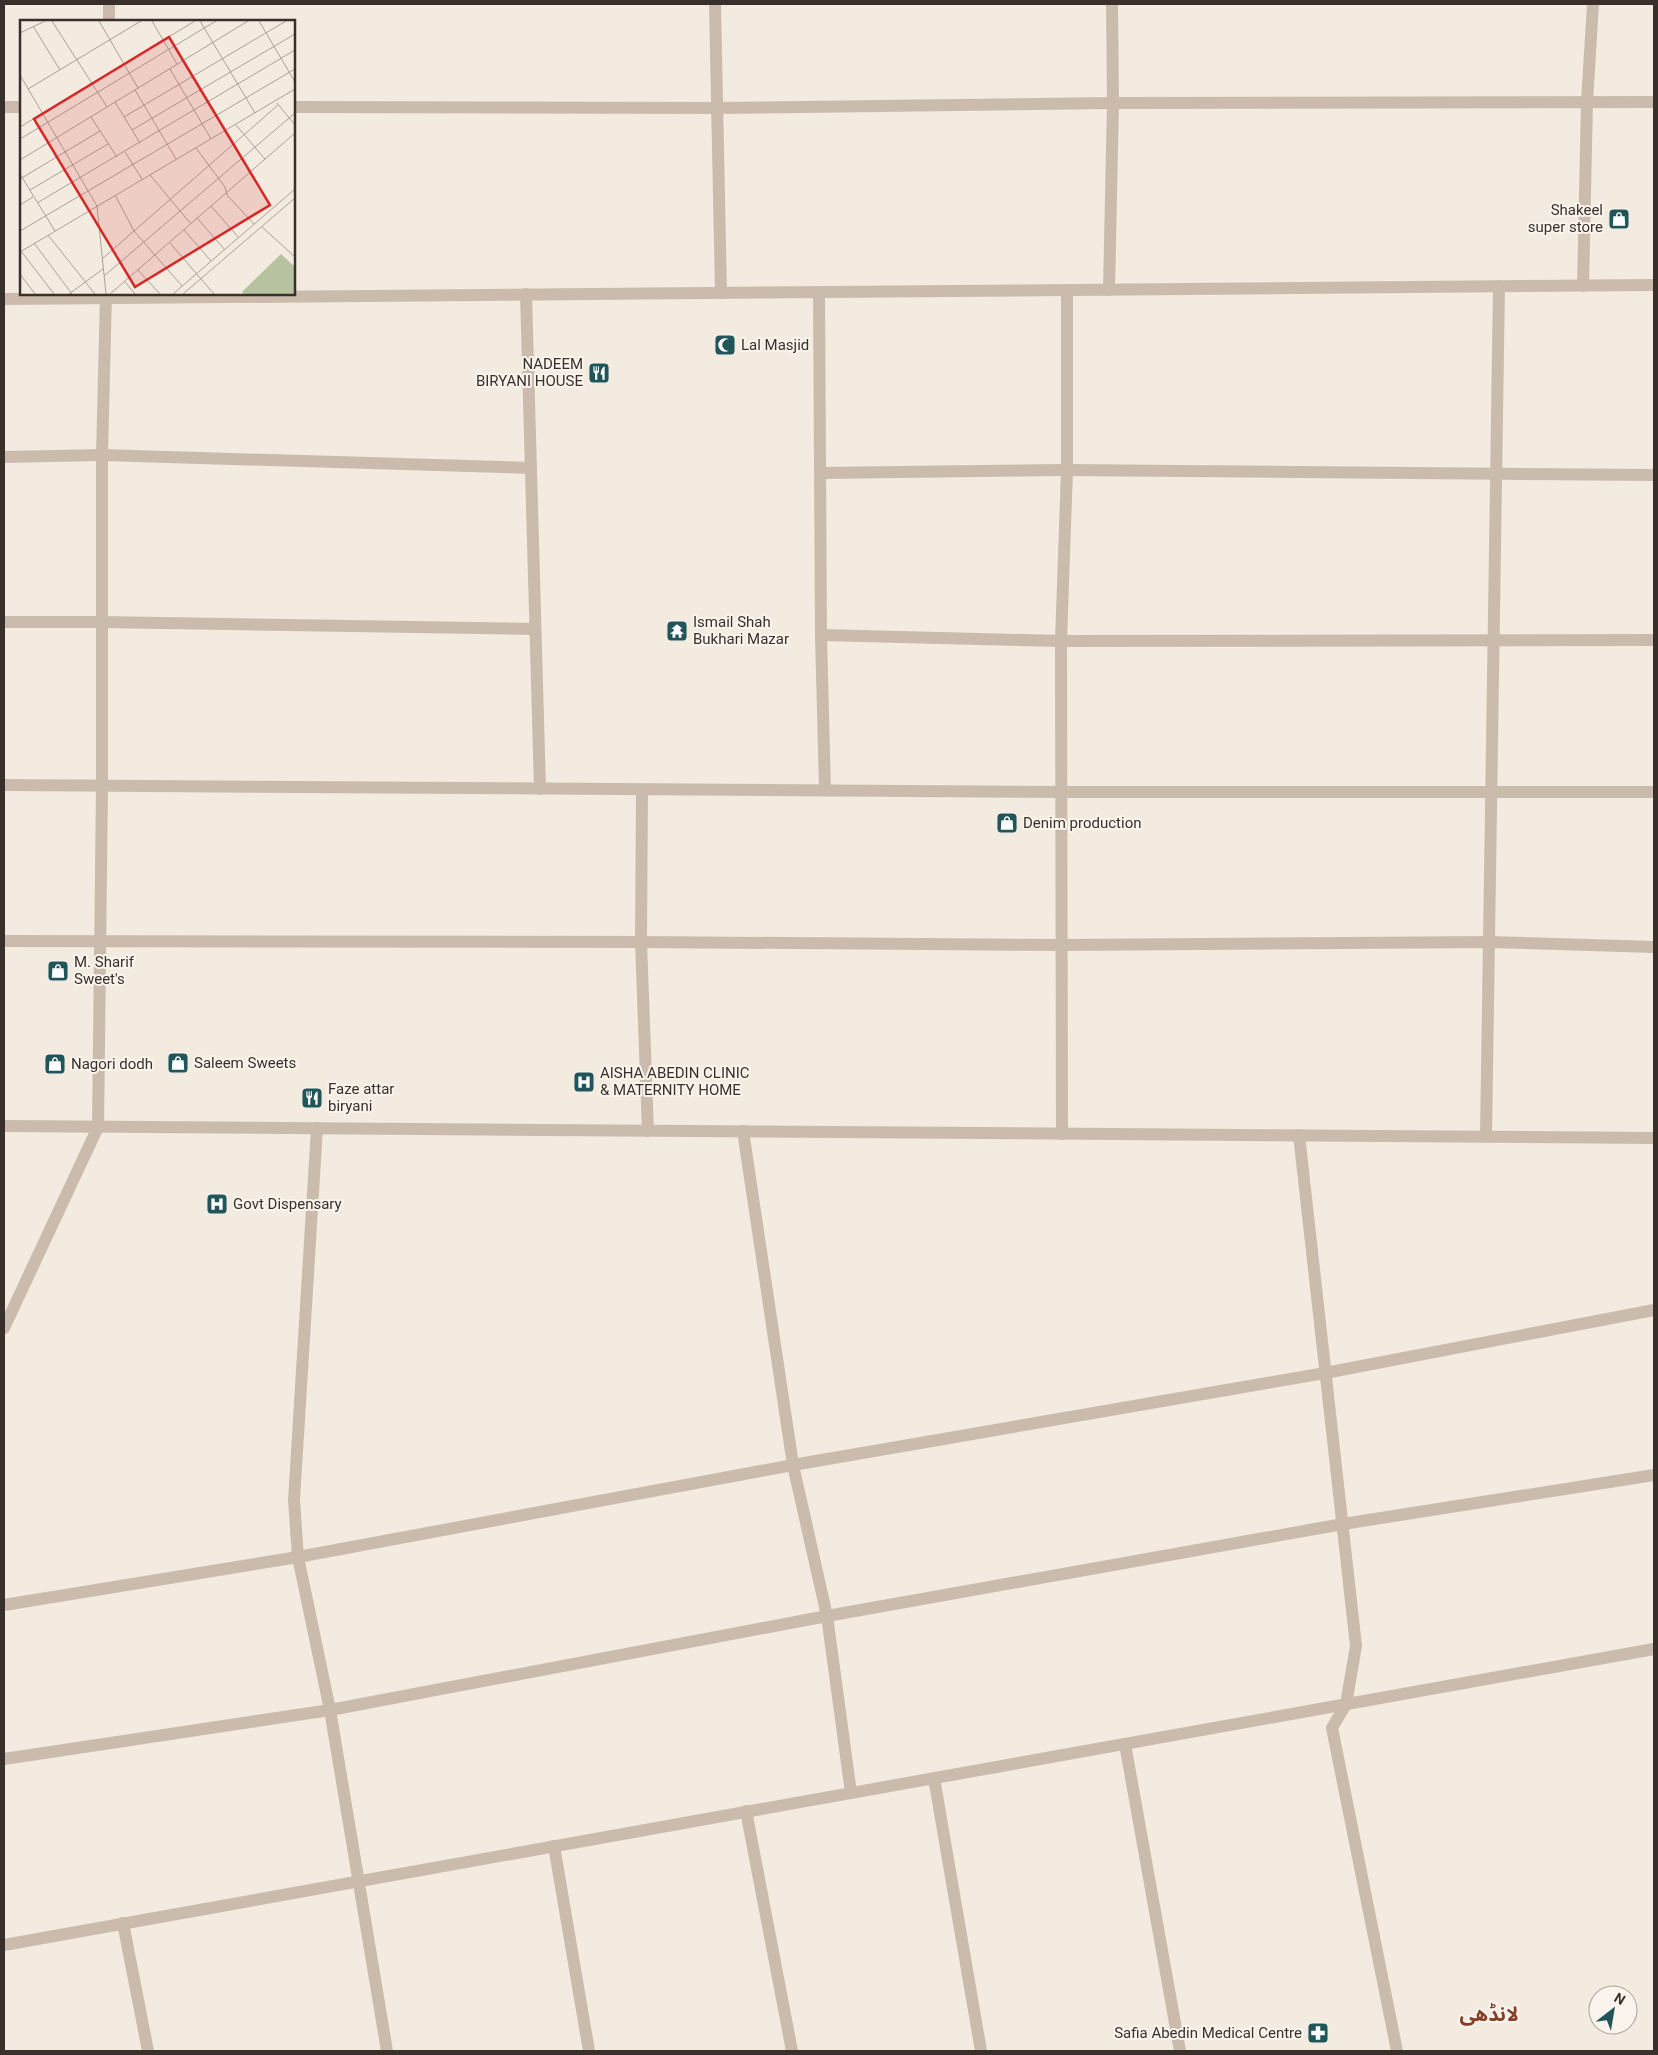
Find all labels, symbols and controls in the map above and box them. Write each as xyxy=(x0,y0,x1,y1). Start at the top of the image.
inset map xyxy=(20,20,295,295)
place label: Shakeel super store xyxy=(1528,201,1603,236)
shop icon: Shakeel super store xyxy=(1607,207,1631,231)
mosque icon: Lal Masjid xyxy=(713,333,737,357)
place label: Lal Masjid xyxy=(741,336,809,354)
place label: NADEEM BIRYANI HOUSE xyxy=(476,355,583,390)
restaurant icon: NADEEM BIRYANI HOUSE xyxy=(587,361,611,385)
place label: Ismail Shah Bukhari Mazar xyxy=(693,613,789,648)
temple icon: Ismail Shah Bukhari Mazar xyxy=(665,619,689,643)
shop icon: Denim production xyxy=(995,811,1019,835)
place label: Denim production xyxy=(1023,814,1142,832)
place label: M. Sharif Sweet's xyxy=(74,953,135,988)
shop icon: M. Sharif Sweet's xyxy=(46,959,70,983)
shop icon: Saleem Sweets xyxy=(166,1051,190,1075)
shop icon: Nagori dodh xyxy=(43,1052,67,1076)
place label: Saleem Sweets xyxy=(194,1054,296,1072)
place label: Nagori dodh xyxy=(71,1055,153,1073)
place label: AISHA ABEDIN CLINIC & MATERNITY HOME xyxy=(600,1064,750,1099)
hospital icon: AISHA ABEDIN CLINIC & MATERNITY HOME xyxy=(572,1070,596,1094)
place label: Faze attar biryani xyxy=(328,1080,394,1115)
restaurant icon: Faze attar biryani xyxy=(300,1086,324,1110)
hospital icon: Govt Dispensary xyxy=(205,1192,229,1216)
place label: Govt Dispensary xyxy=(233,1195,342,1213)
north arrow xyxy=(1588,1985,1638,2035)
text: N xyxy=(1611,1989,1628,2008)
district label: لانڈھی xyxy=(1459,2002,1519,2026)
pharmacy icon: Safia Abedin Medical Centre xyxy=(1306,2021,1330,2045)
place label: Safia Abedin Medical Centre xyxy=(1114,2024,1302,2042)

